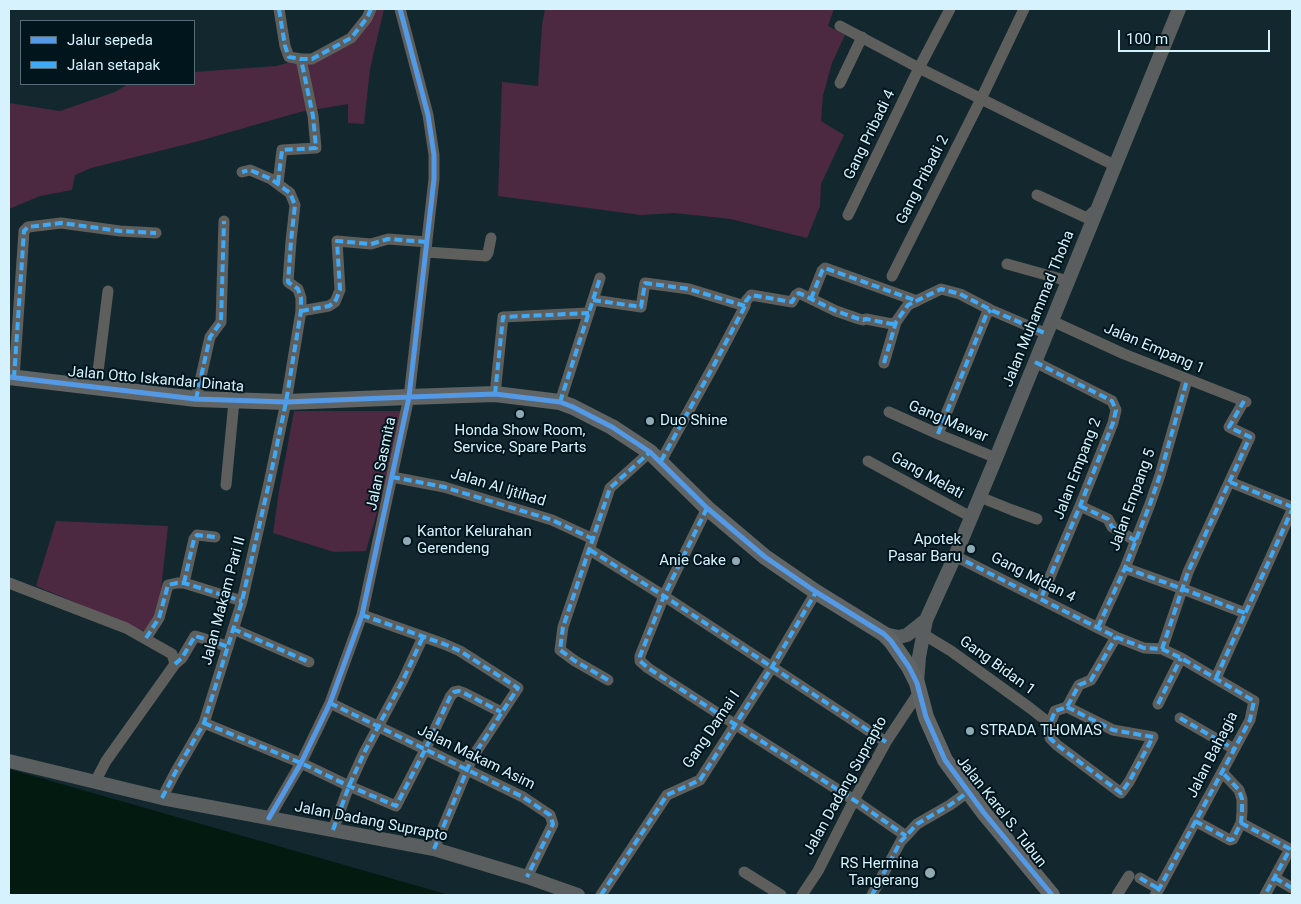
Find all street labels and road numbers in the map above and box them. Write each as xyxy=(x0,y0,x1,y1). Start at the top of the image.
street label: Gang Pribadi 4 xyxy=(840,87,900,183)
street label: Gang Pribadi 2 xyxy=(893,132,953,228)
street label: Jalan Muhammad Thoha xyxy=(999,228,1079,390)
street label: Jalan Empang 1 xyxy=(1101,320,1207,378)
street label: Jalan Otto Iskandar Dinata xyxy=(67,363,245,397)
street label: Gang Mawar xyxy=(906,397,990,447)
street label: Jalan Sasmita xyxy=(363,416,401,512)
street label: Jalan Empang 2 xyxy=(1050,416,1106,522)
street label: Jalan Empang 5 xyxy=(1106,446,1160,554)
street label: Gang Melati xyxy=(888,449,966,503)
street label: Jalan Al Ijtihad xyxy=(448,465,548,511)
street label: Jalan Makam Pari II xyxy=(198,535,250,667)
street label: Gang Midan 4 xyxy=(988,549,1078,607)
street label: Gang Bidan 1 xyxy=(956,633,1038,699)
street label: Gang Damai I xyxy=(679,688,745,772)
street label: Jalan Bahagia xyxy=(1184,709,1242,801)
street label: Jalan Dadang Suprapto xyxy=(800,714,892,858)
street label: Jalan Makam Asim xyxy=(414,722,538,794)
street label: Jalan Karel S. Tubun xyxy=(952,753,1050,871)
street label: Jalan Dadang Suprapto xyxy=(293,798,449,846)

